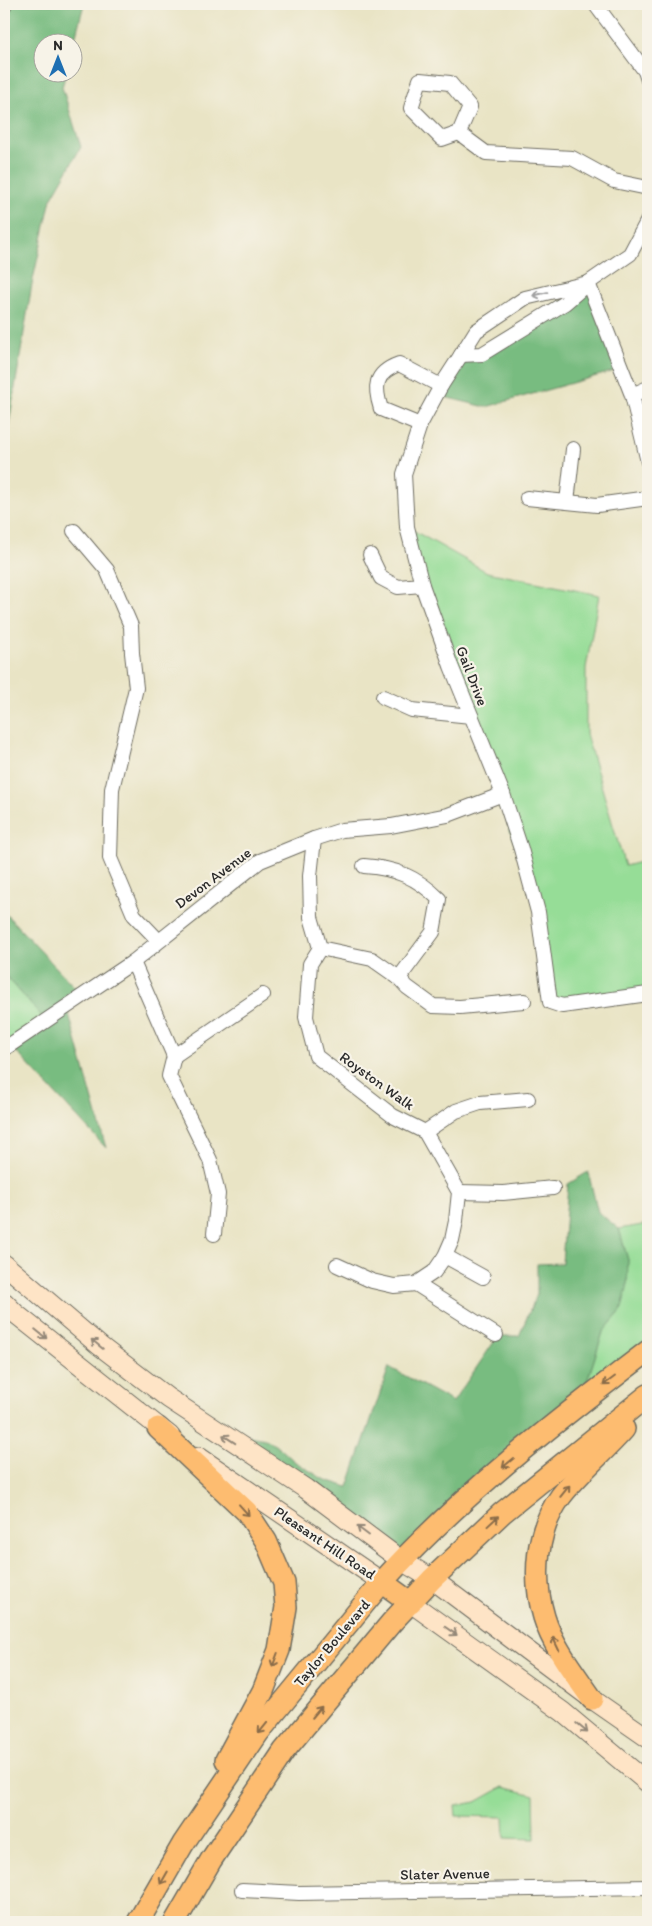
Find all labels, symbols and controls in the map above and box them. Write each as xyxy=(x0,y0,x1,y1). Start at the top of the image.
north arrow xyxy=(32,32,82,82)
text: N xyxy=(53,37,63,54)
one-way arrow xyxy=(533,290,549,299)
street label: Gail Drive xyxy=(452,644,492,708)
street label: Devon Avenue xyxy=(171,844,255,912)
street label: Royston Walk xyxy=(336,1048,418,1114)
one-way arrow xyxy=(34,1328,47,1339)
one-way arrow xyxy=(91,1338,104,1349)
one-way arrow xyxy=(603,1375,616,1386)
one-way arrow xyxy=(222,1434,236,1444)
one-way arrow xyxy=(501,1457,514,1469)
one-way arrow xyxy=(560,1485,571,1498)
street label: Pleasant Hill Road xyxy=(271,1502,380,1584)
one-way arrow xyxy=(238,1503,250,1516)
one-way arrow xyxy=(487,1515,500,1527)
one-way arrow xyxy=(356,1526,370,1537)
street label: Taylor Boulevard xyxy=(290,1595,374,1690)
one-way arrow xyxy=(444,1626,458,1636)
one-way arrow xyxy=(551,1637,560,1652)
one-way arrow xyxy=(270,1652,279,1667)
one-way arrow xyxy=(312,1706,323,1719)
one-way arrow xyxy=(257,1721,268,1734)
one-way arrow xyxy=(575,1722,588,1733)
street label: Slater Avenue xyxy=(400,1864,490,1884)
one-way arrow xyxy=(158,1870,168,1885)

